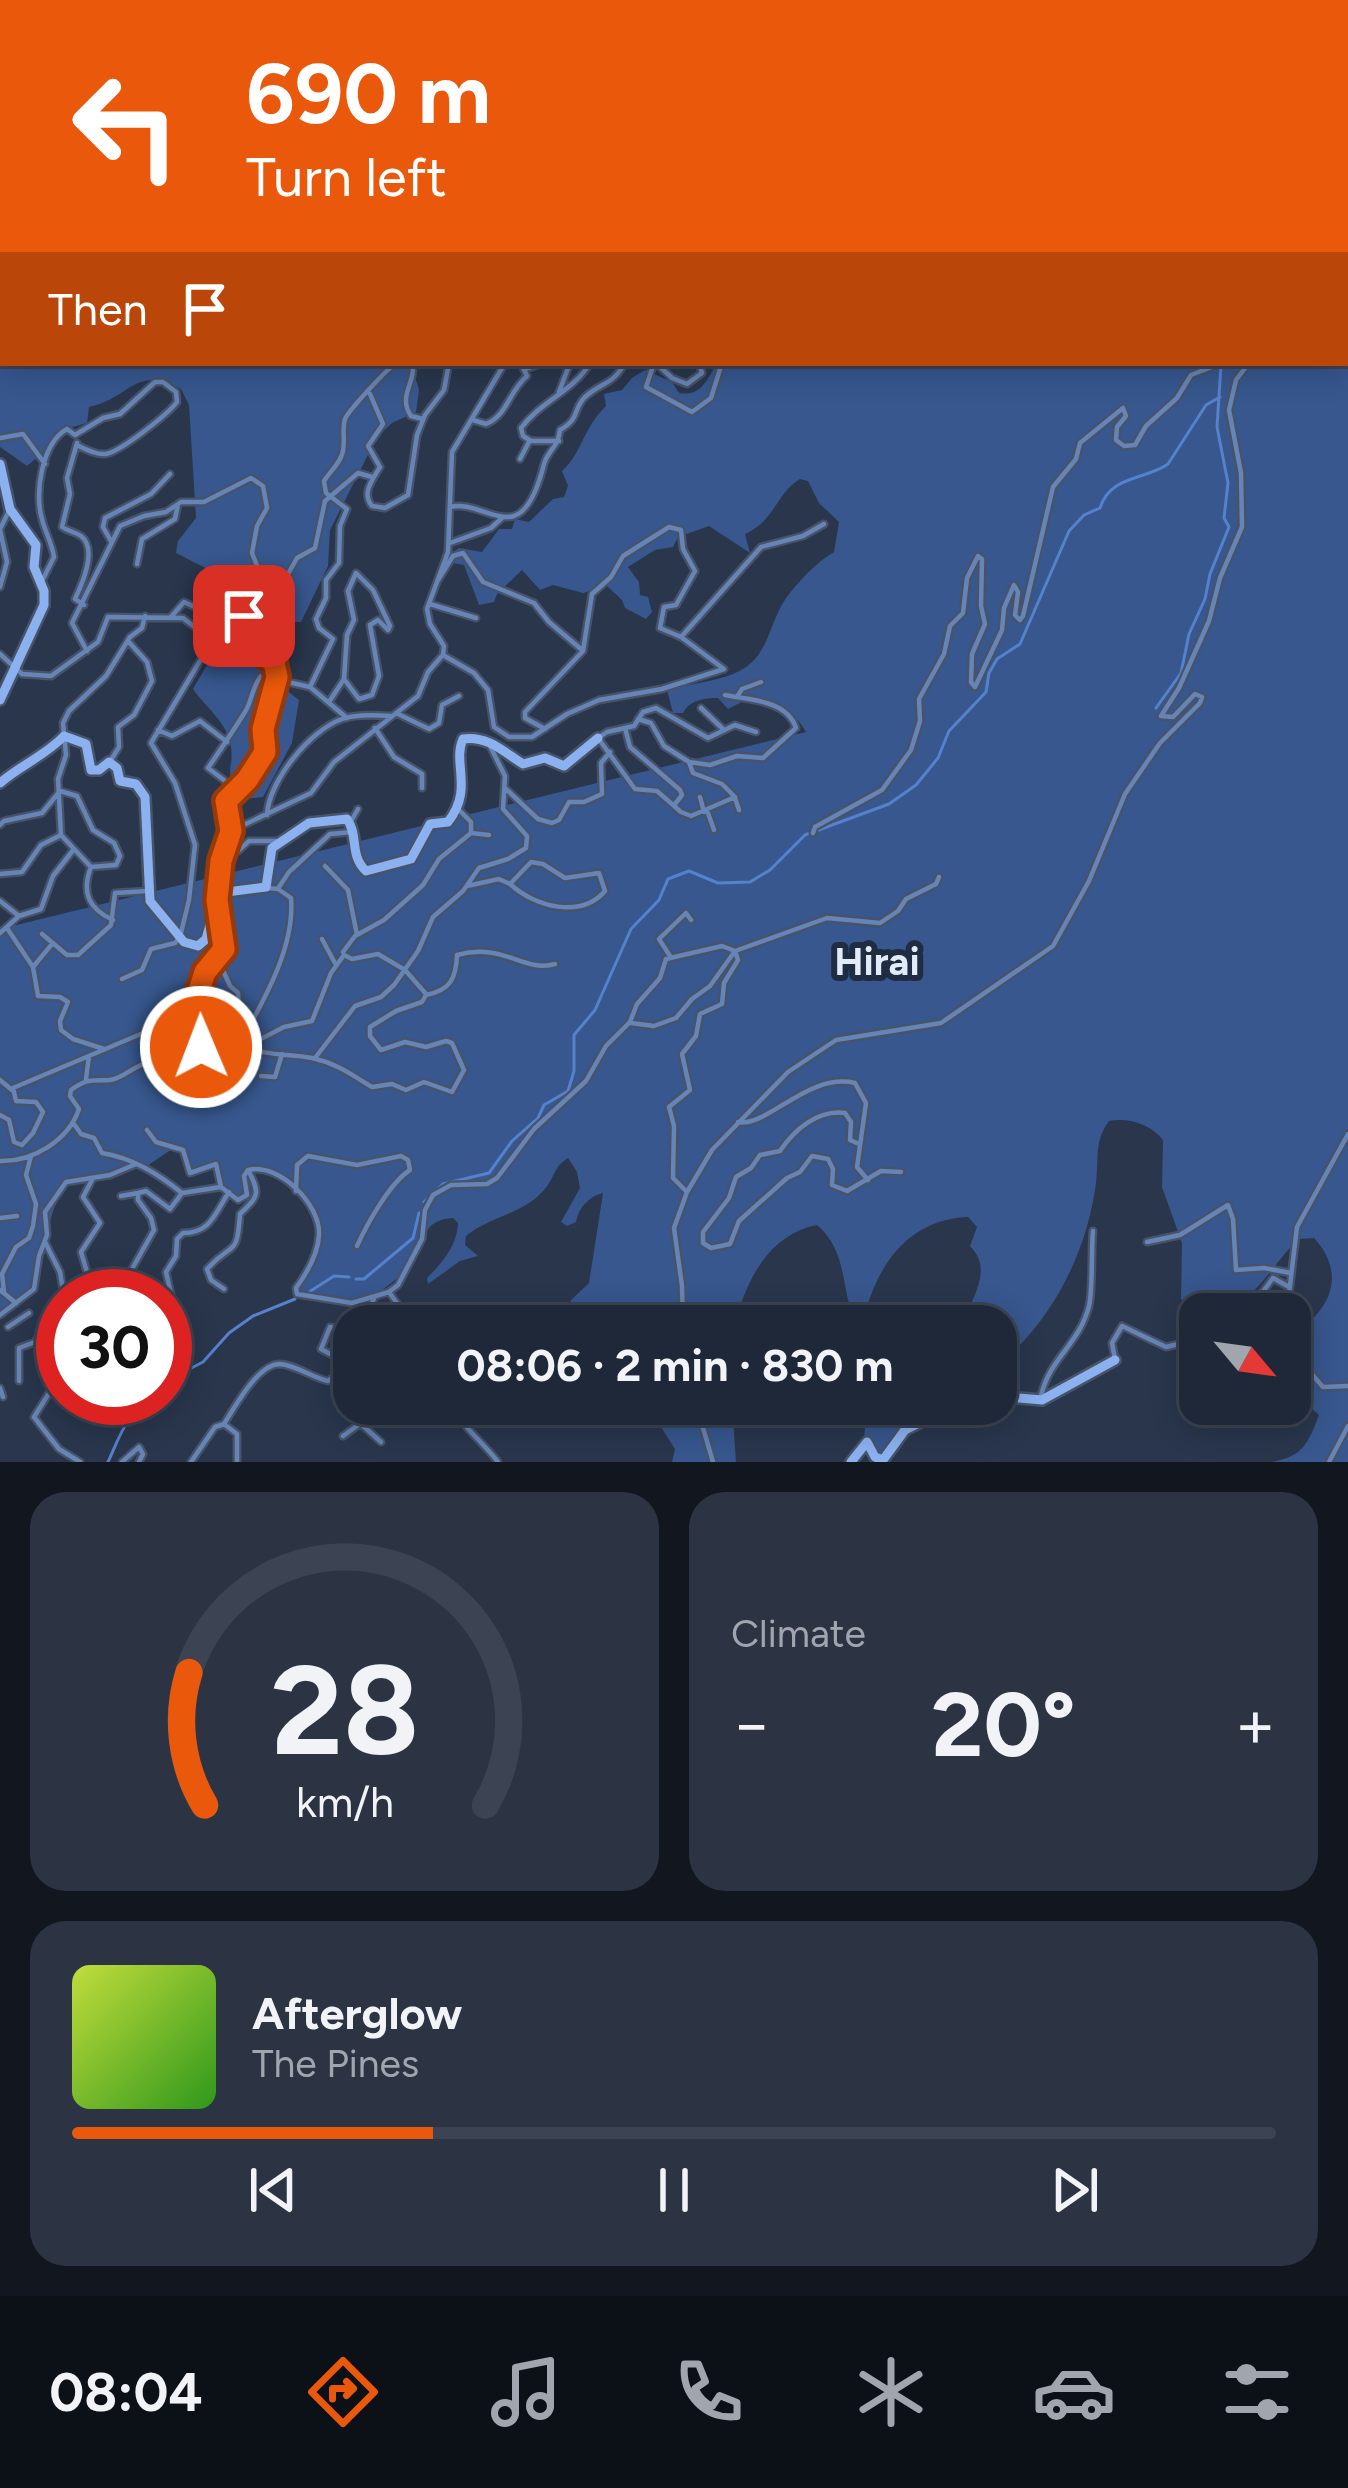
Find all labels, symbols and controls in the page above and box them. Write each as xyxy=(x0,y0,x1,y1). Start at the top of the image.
text: 690 m xyxy=(246,43,491,144)
icon: left xyxy=(48,48,204,204)
text: Turn left xyxy=(246,145,447,210)
icon: arrive xyxy=(172,276,238,342)
text: Then xyxy=(48,282,148,336)
pin xyxy=(193,565,295,667)
icon: arrive xyxy=(211,583,277,649)
district label: Hirai xyxy=(834,938,920,985)
position arrow xyxy=(138,984,264,1110)
speed limit sign: 30 xyxy=(36,1269,192,1425)
north arrow xyxy=(1179,1293,1311,1425)
map controls xyxy=(1179,1293,1311,1425)
text: 08:06 · 2 min · 830 m xyxy=(457,1338,893,1392)
text: Climate xyxy=(731,1610,866,1657)
text: 28 xyxy=(270,1635,419,1785)
text: 20° xyxy=(931,1670,1076,1779)
text: − xyxy=(731,1684,772,1764)
text: + xyxy=(1235,1684,1276,1764)
text: km/h xyxy=(296,1775,393,1827)
text: Afterglow xyxy=(252,1986,462,2040)
text: The Pines xyxy=(252,2040,419,2087)
icon: previous xyxy=(240,2157,306,2223)
icon: pause xyxy=(641,2157,707,2223)
icon: next xyxy=(1042,2157,1108,2223)
icon: directions xyxy=(301,2350,385,2434)
icon: music xyxy=(484,2350,568,2434)
icon: phone xyxy=(667,2350,751,2434)
icon: climate xyxy=(849,2350,933,2434)
icon: car xyxy=(1032,2350,1116,2434)
icon: filters xyxy=(1215,2350,1299,2434)
text: 08:04 xyxy=(49,2360,203,2425)

